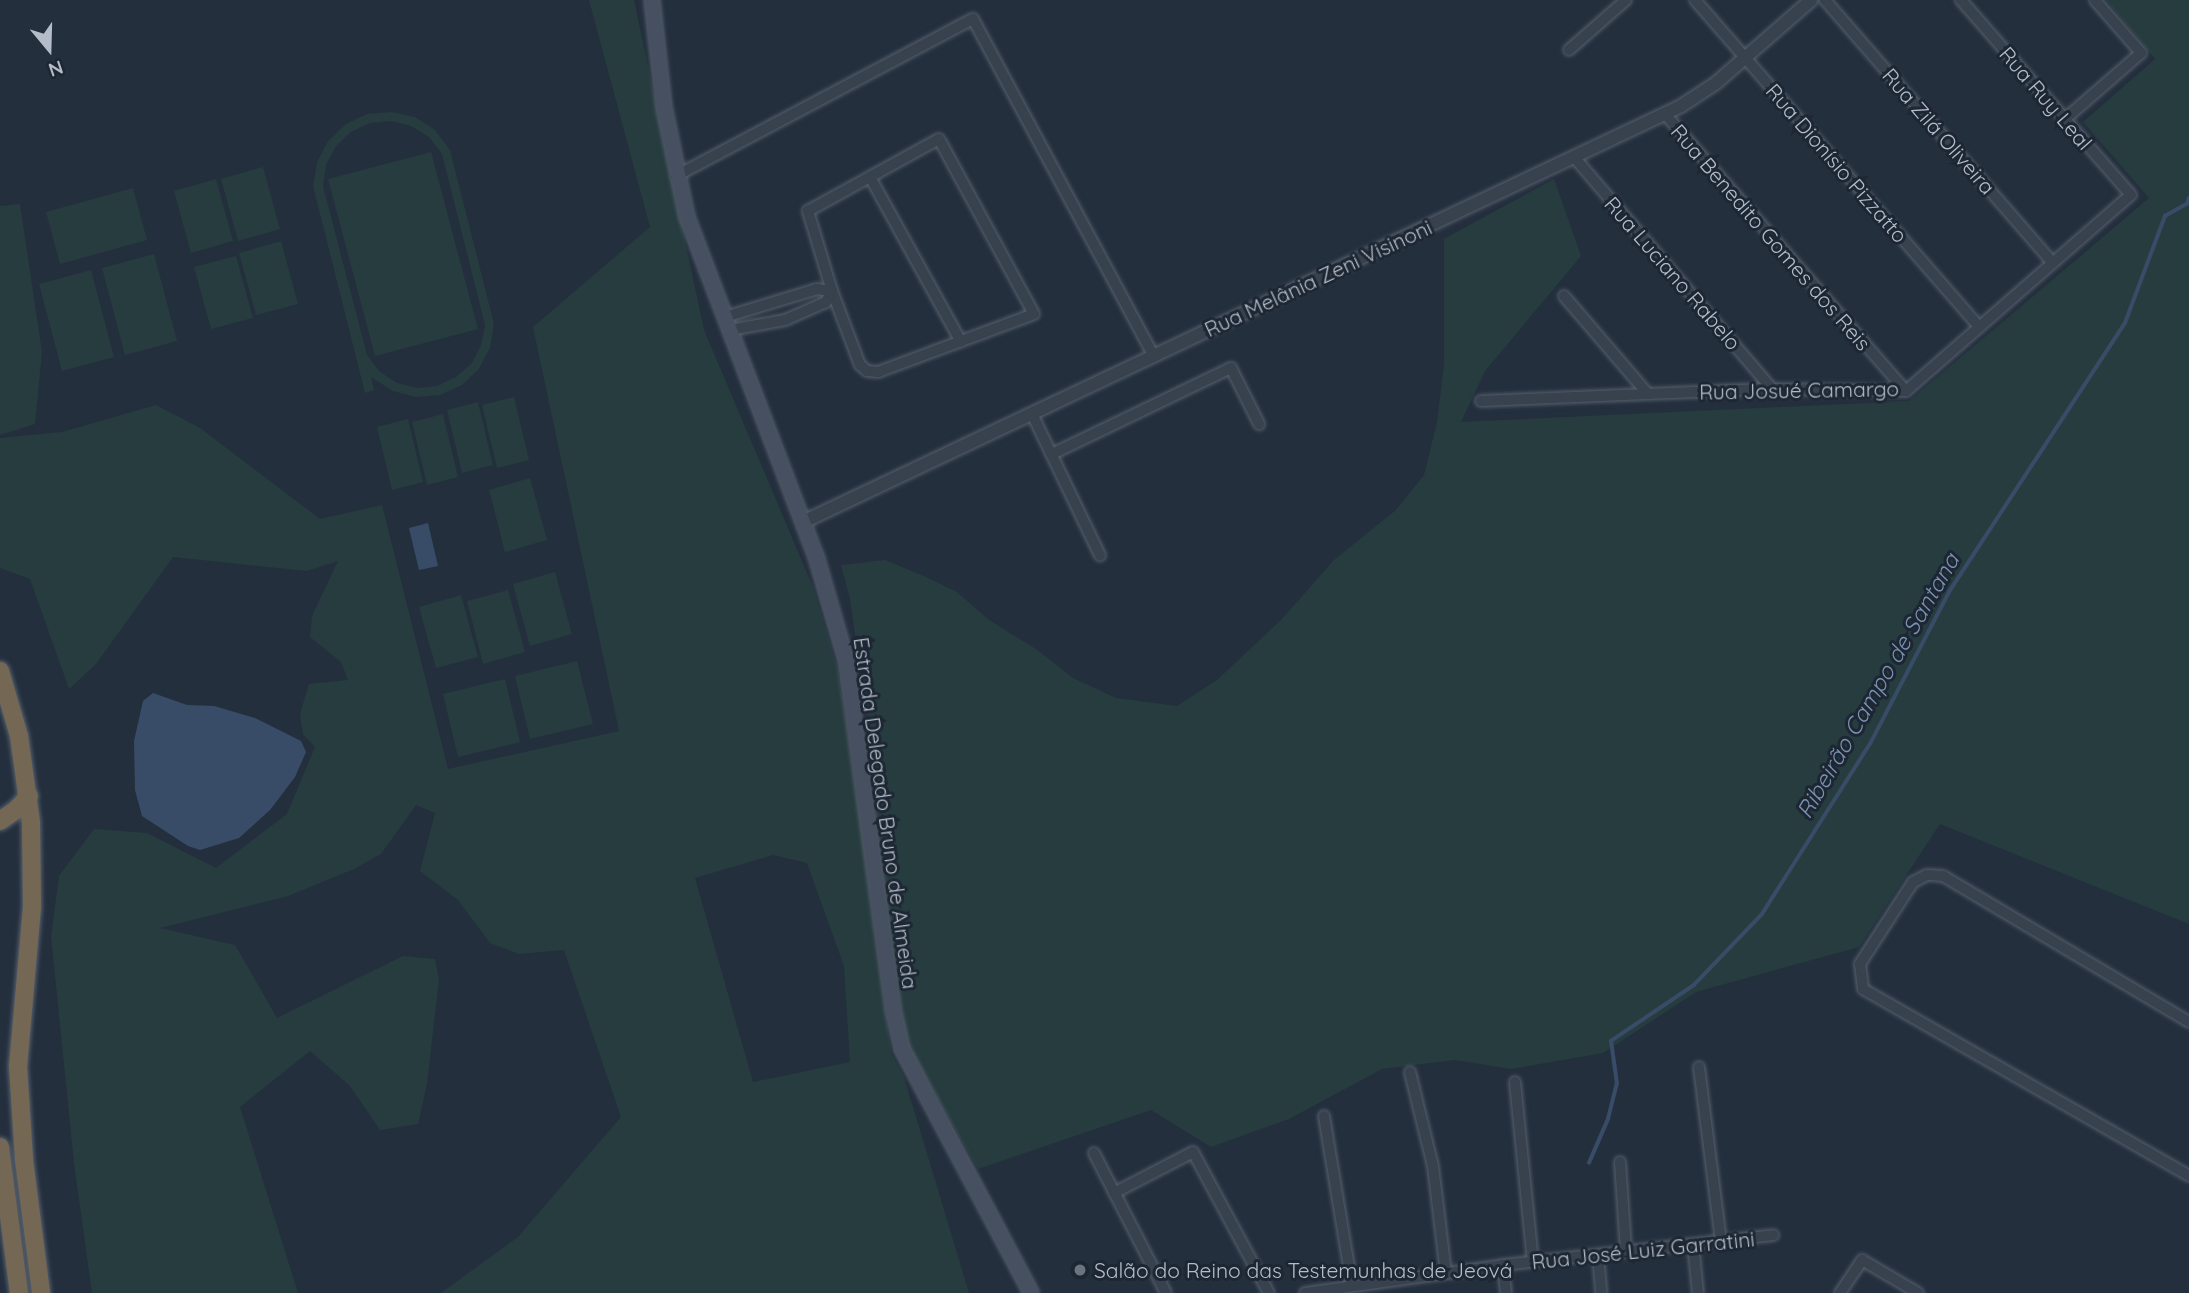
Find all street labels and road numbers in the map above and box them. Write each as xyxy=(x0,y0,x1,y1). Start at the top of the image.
street label: Rua Ruy Leal xyxy=(1994,41,2098,155)
street label: Rua Zilá Oliveira xyxy=(1877,63,2001,199)
street label: Rua Dionísio Pizzatto xyxy=(1761,78,1913,248)
street label: Rua Benedito Gomes dos Reis xyxy=(1666,119,1876,355)
street label: Rua Luciano Rabelo xyxy=(1600,191,1746,355)
street label: Rua Melânia Zeni Visinoni xyxy=(1200,214,1436,342)
street label: Rua Josué Camargo xyxy=(1699,376,1899,404)
street label: Estrada Delegado Bruno de Almeida xyxy=(849,635,923,991)
street label: Rua José Luiz Garratini xyxy=(1530,1226,1756,1274)

